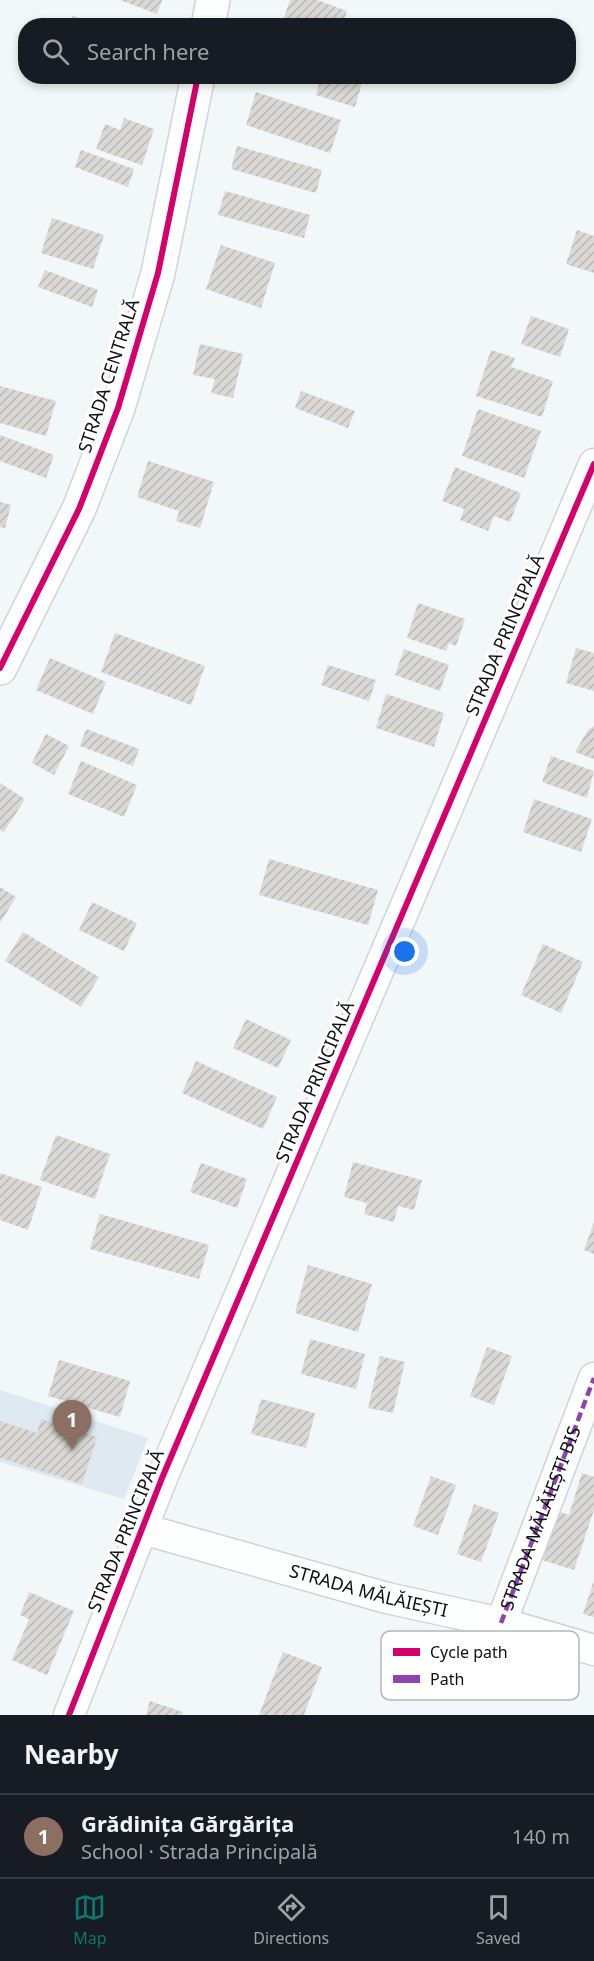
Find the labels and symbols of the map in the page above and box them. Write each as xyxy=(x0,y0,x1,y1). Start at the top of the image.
street label: STRADA CENTRALĂ xyxy=(72,295,144,456)
street label: STRADA PRINCIPALĂ xyxy=(459,550,549,719)
your location xyxy=(390,937,419,966)
street label: STRADA PRINCIPALĂ xyxy=(269,997,359,1166)
pin: 1 xyxy=(52,1400,92,1450)
street label: STRADA MĂLĂIEȘTI BIS xyxy=(494,1422,586,1613)
street label: STRADA PRINCIPALĂ xyxy=(81,1445,169,1615)
street label: STRADA MĂLĂIEȘTI xyxy=(287,1558,450,1622)
legend xyxy=(381,1631,579,1700)
text: Cycle path xyxy=(430,1641,508,1663)
text: Path xyxy=(430,1668,464,1690)

